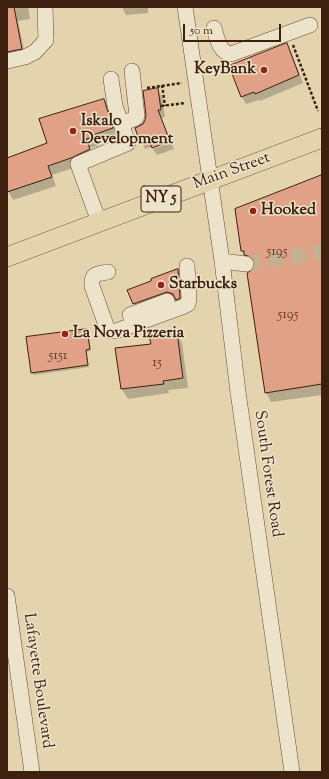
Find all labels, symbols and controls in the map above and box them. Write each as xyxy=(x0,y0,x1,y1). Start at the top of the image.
scale bar xyxy=(185,16,283,42)
text: 50 m xyxy=(190,22,213,40)
place label: KeyBank xyxy=(194,60,256,80)
marker: KeyBank xyxy=(259,65,269,75)
place label: Iskalo Development xyxy=(81,112,173,150)
marker: Iskalo Development xyxy=(68,126,78,136)
street label: Main Street xyxy=(191,149,273,195)
road number: NY 5 xyxy=(141,186,181,212)
place label: Hooked xyxy=(261,201,316,221)
marker: Hooked xyxy=(248,206,258,216)
house number: 5195 xyxy=(266,245,288,261)
place label: Starbucks xyxy=(169,275,237,295)
marker: Starbucks xyxy=(156,280,166,290)
house number: 5195 xyxy=(277,308,299,324)
place label: La Nova Pizzeria xyxy=(73,324,184,344)
marker: La Nova Pizzeria xyxy=(60,329,70,339)
house number: 5151 xyxy=(48,349,68,365)
house number: 15 xyxy=(152,356,162,372)
street label: South Forest Road xyxy=(249,409,285,539)
street label: Lafayette Boulevard xyxy=(18,612,56,750)

